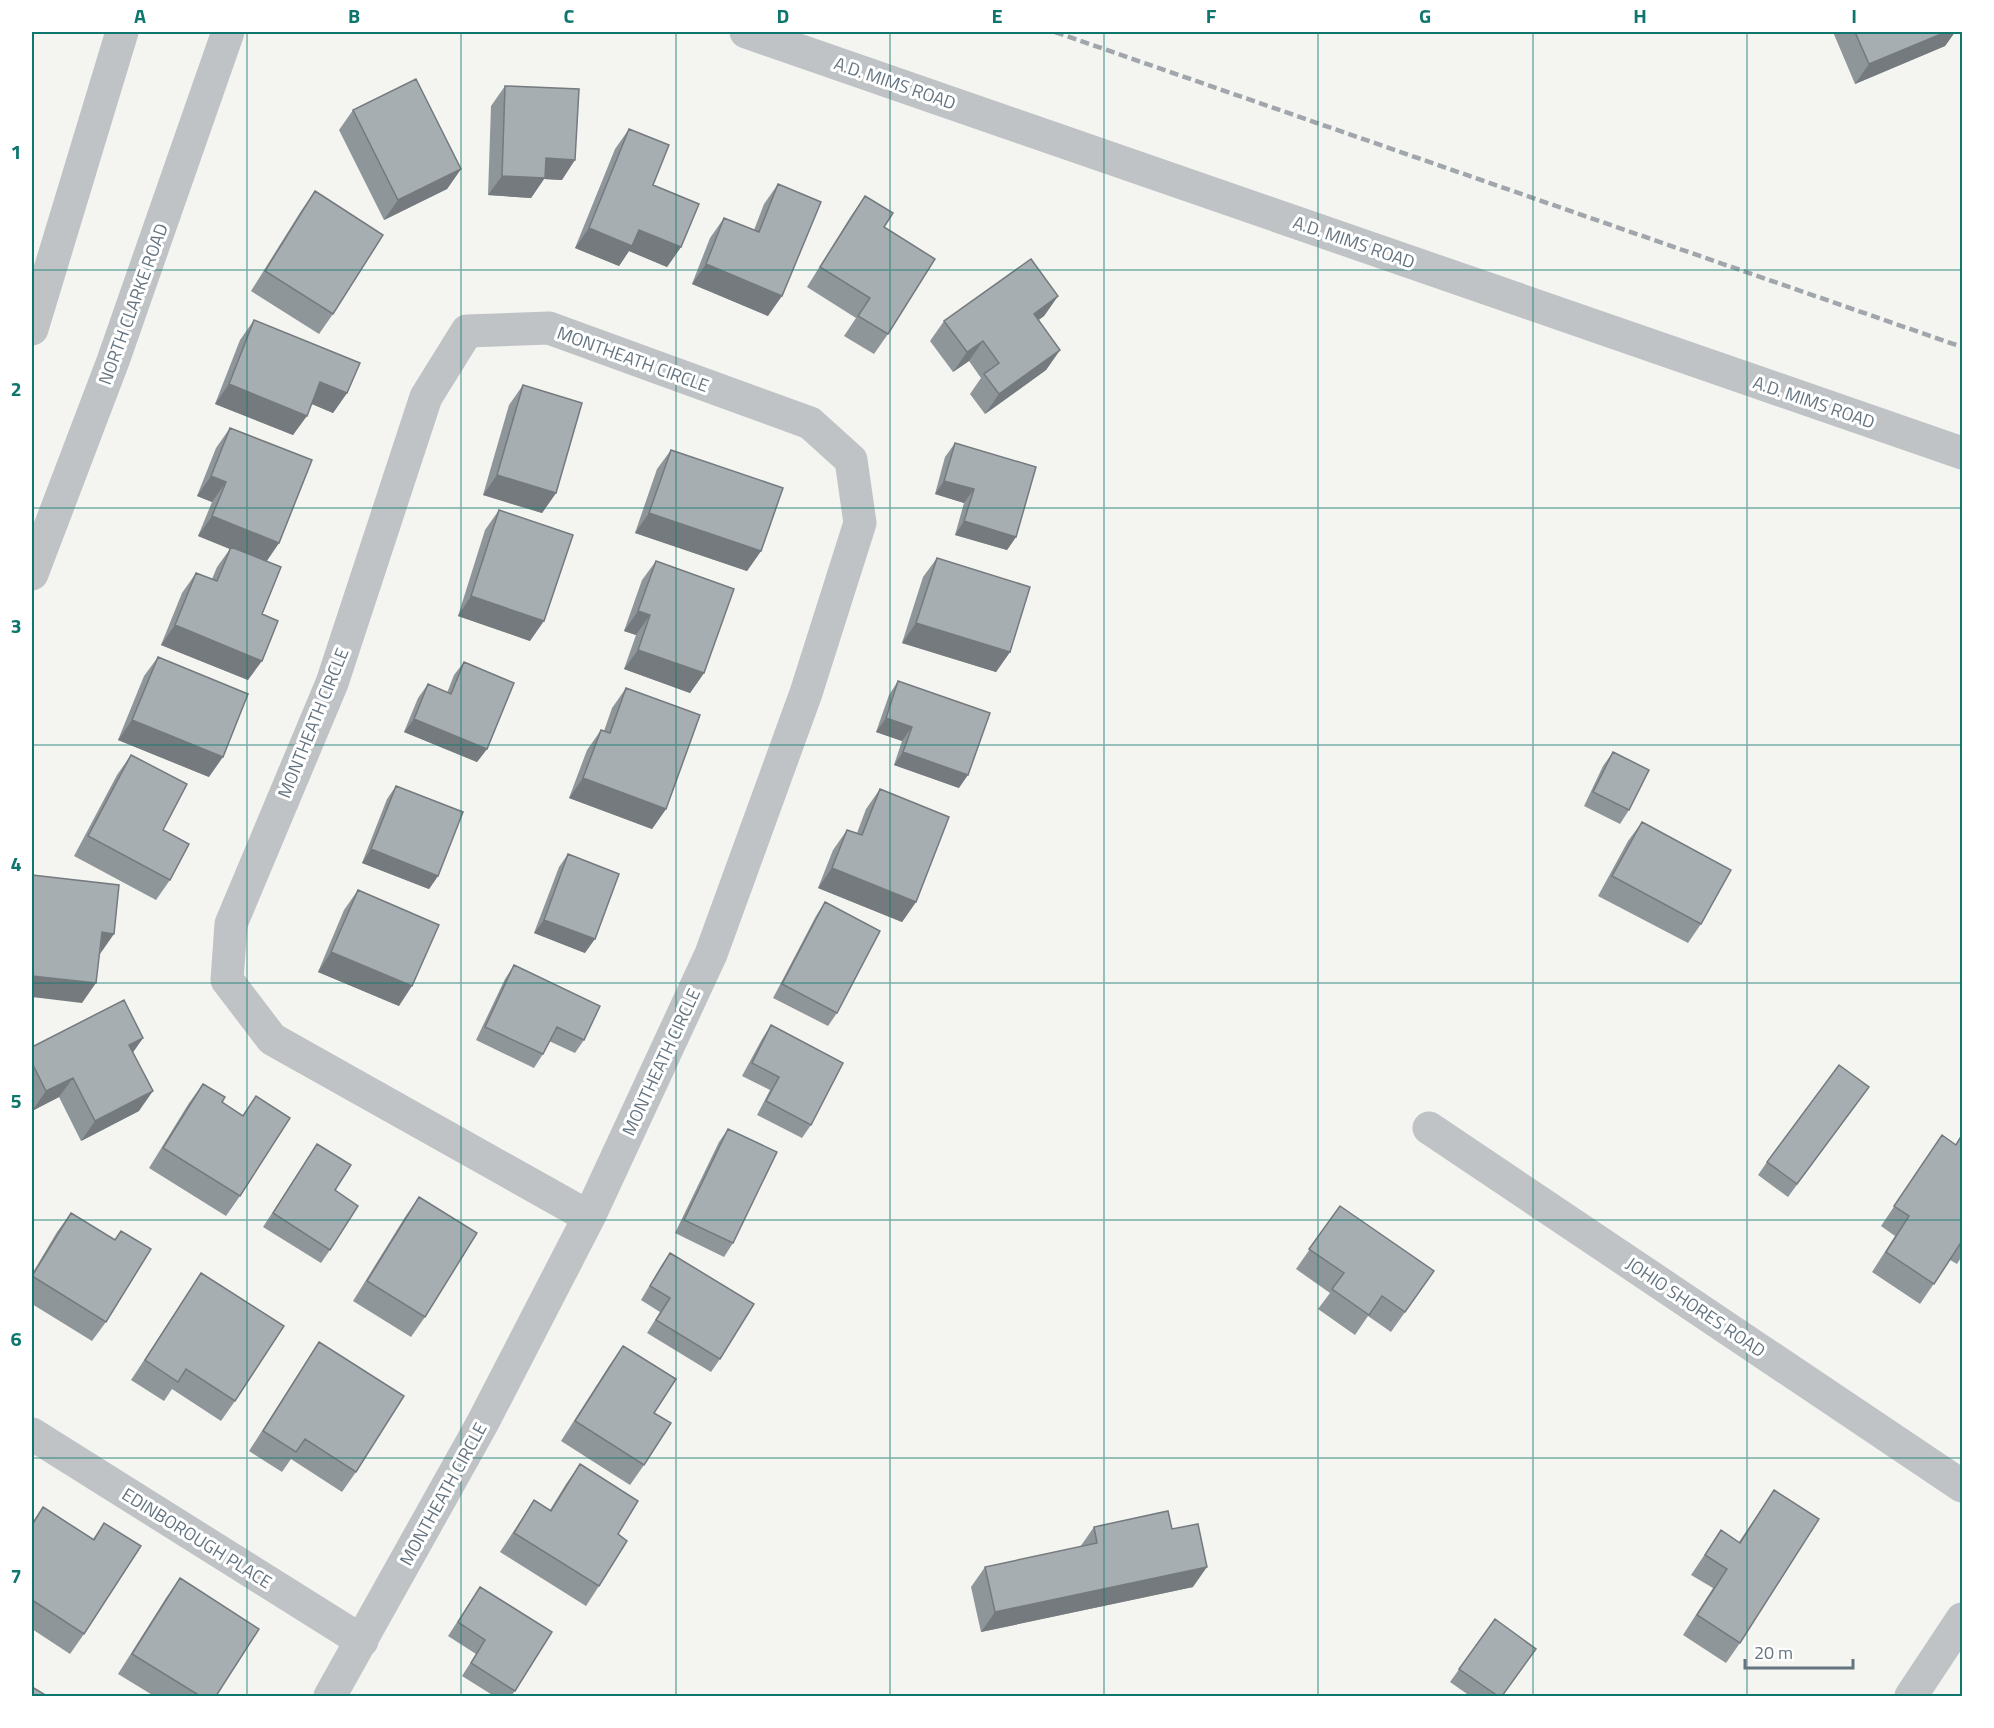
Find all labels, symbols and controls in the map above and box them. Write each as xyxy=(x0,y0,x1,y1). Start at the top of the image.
text: A xyxy=(134,0,146,31)
text: B xyxy=(348,0,360,31)
text: C xyxy=(564,0,575,31)
text: D xyxy=(777,0,789,31)
text: E xyxy=(991,0,1003,31)
text: F xyxy=(1206,0,1217,31)
text: G xyxy=(1419,0,1431,31)
text: H xyxy=(1633,0,1647,31)
text: I xyxy=(1851,0,1857,31)
street label: A.D. MIMS ROAD xyxy=(830,50,960,116)
text: 1 xyxy=(10,136,22,167)
street label: A.D. MIMS ROAD xyxy=(1289,209,1419,275)
street label: NORTH CLARKE ROAD xyxy=(91,220,175,388)
street label: MONTHEATH CIRCLE xyxy=(553,319,713,399)
street label: A.D. MIMS ROAD xyxy=(1749,369,1879,435)
text: 2 xyxy=(10,373,22,404)
text: 3 xyxy=(10,610,22,641)
street label: MONTHEATH CIRCLE xyxy=(271,644,355,802)
text: 4 xyxy=(10,848,22,879)
street label: MONTHEATH CIRCLE xyxy=(615,984,707,1140)
text: 5 xyxy=(10,1085,22,1116)
street label: JOHIO SHORES ROAD xyxy=(1621,1250,1771,1364)
text: 6 xyxy=(10,1323,22,1354)
street label: MONTHEATH CIRCLE xyxy=(392,1418,494,1570)
street label: EDINBOROUGH PLACE xyxy=(117,1481,277,1595)
text: 7 xyxy=(10,1560,22,1591)
scale bar xyxy=(1745,1632,1853,1670)
text: 20 m xyxy=(1754,1639,1793,1666)

